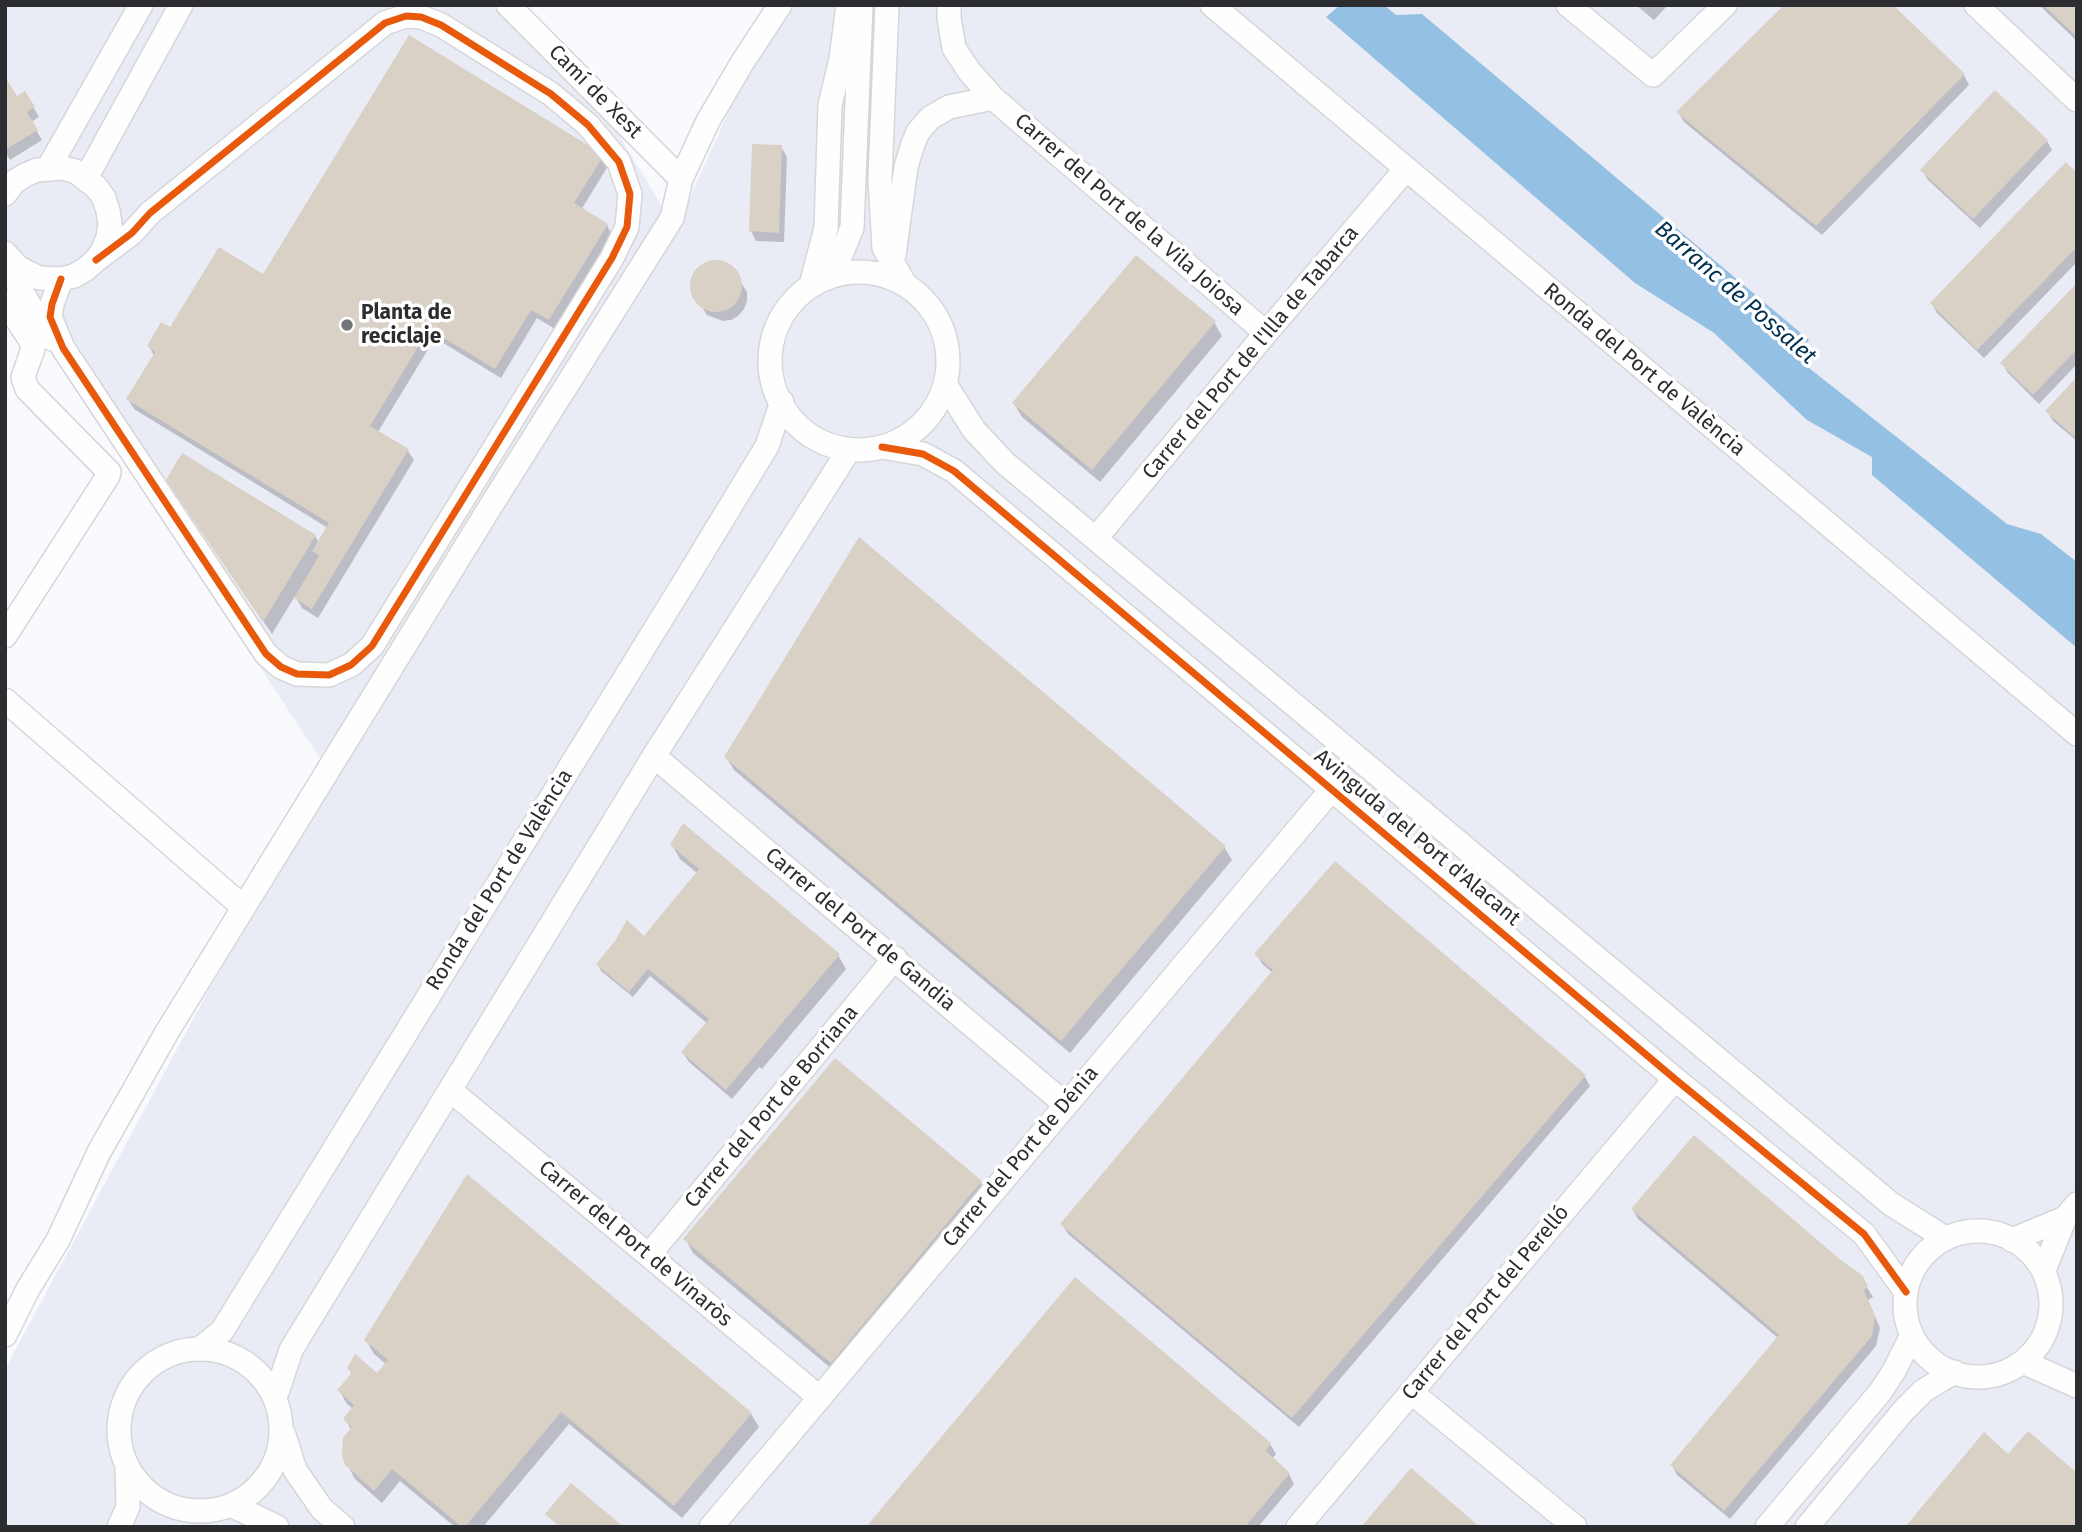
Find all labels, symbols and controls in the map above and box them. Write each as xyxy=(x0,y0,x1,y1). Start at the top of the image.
street label: Camí de Xest xyxy=(543,40,647,144)
street label: Carrer del Port de la Vila Joiosa xyxy=(1009,109,1249,321)
water label: Barranc de Possalet xyxy=(1649,215,1821,371)
street label: Carrer del Port de l'Illa de Tabarca xyxy=(1138,221,1364,485)
street label: Ronda del Port de València xyxy=(1538,278,1750,462)
place label: Planta de reciclaje xyxy=(361,300,452,350)
marker: Planta de reciclaje xyxy=(339,317,355,333)
street label: Avinguda del Port d'Alacant xyxy=(1309,744,1525,932)
street label: Ronda del Port de València xyxy=(421,765,579,995)
street label: Carrer del Port de Gandia xyxy=(760,843,960,1017)
street label: Carrer del Port de Borriana xyxy=(680,1001,864,1213)
street label: Carrer del Port de Dénia xyxy=(938,1061,1104,1253)
street label: Carrer del Port de Vinaròs xyxy=(533,1156,737,1332)
street label: Carrer del Port del Perelló xyxy=(1397,1200,1575,1406)

